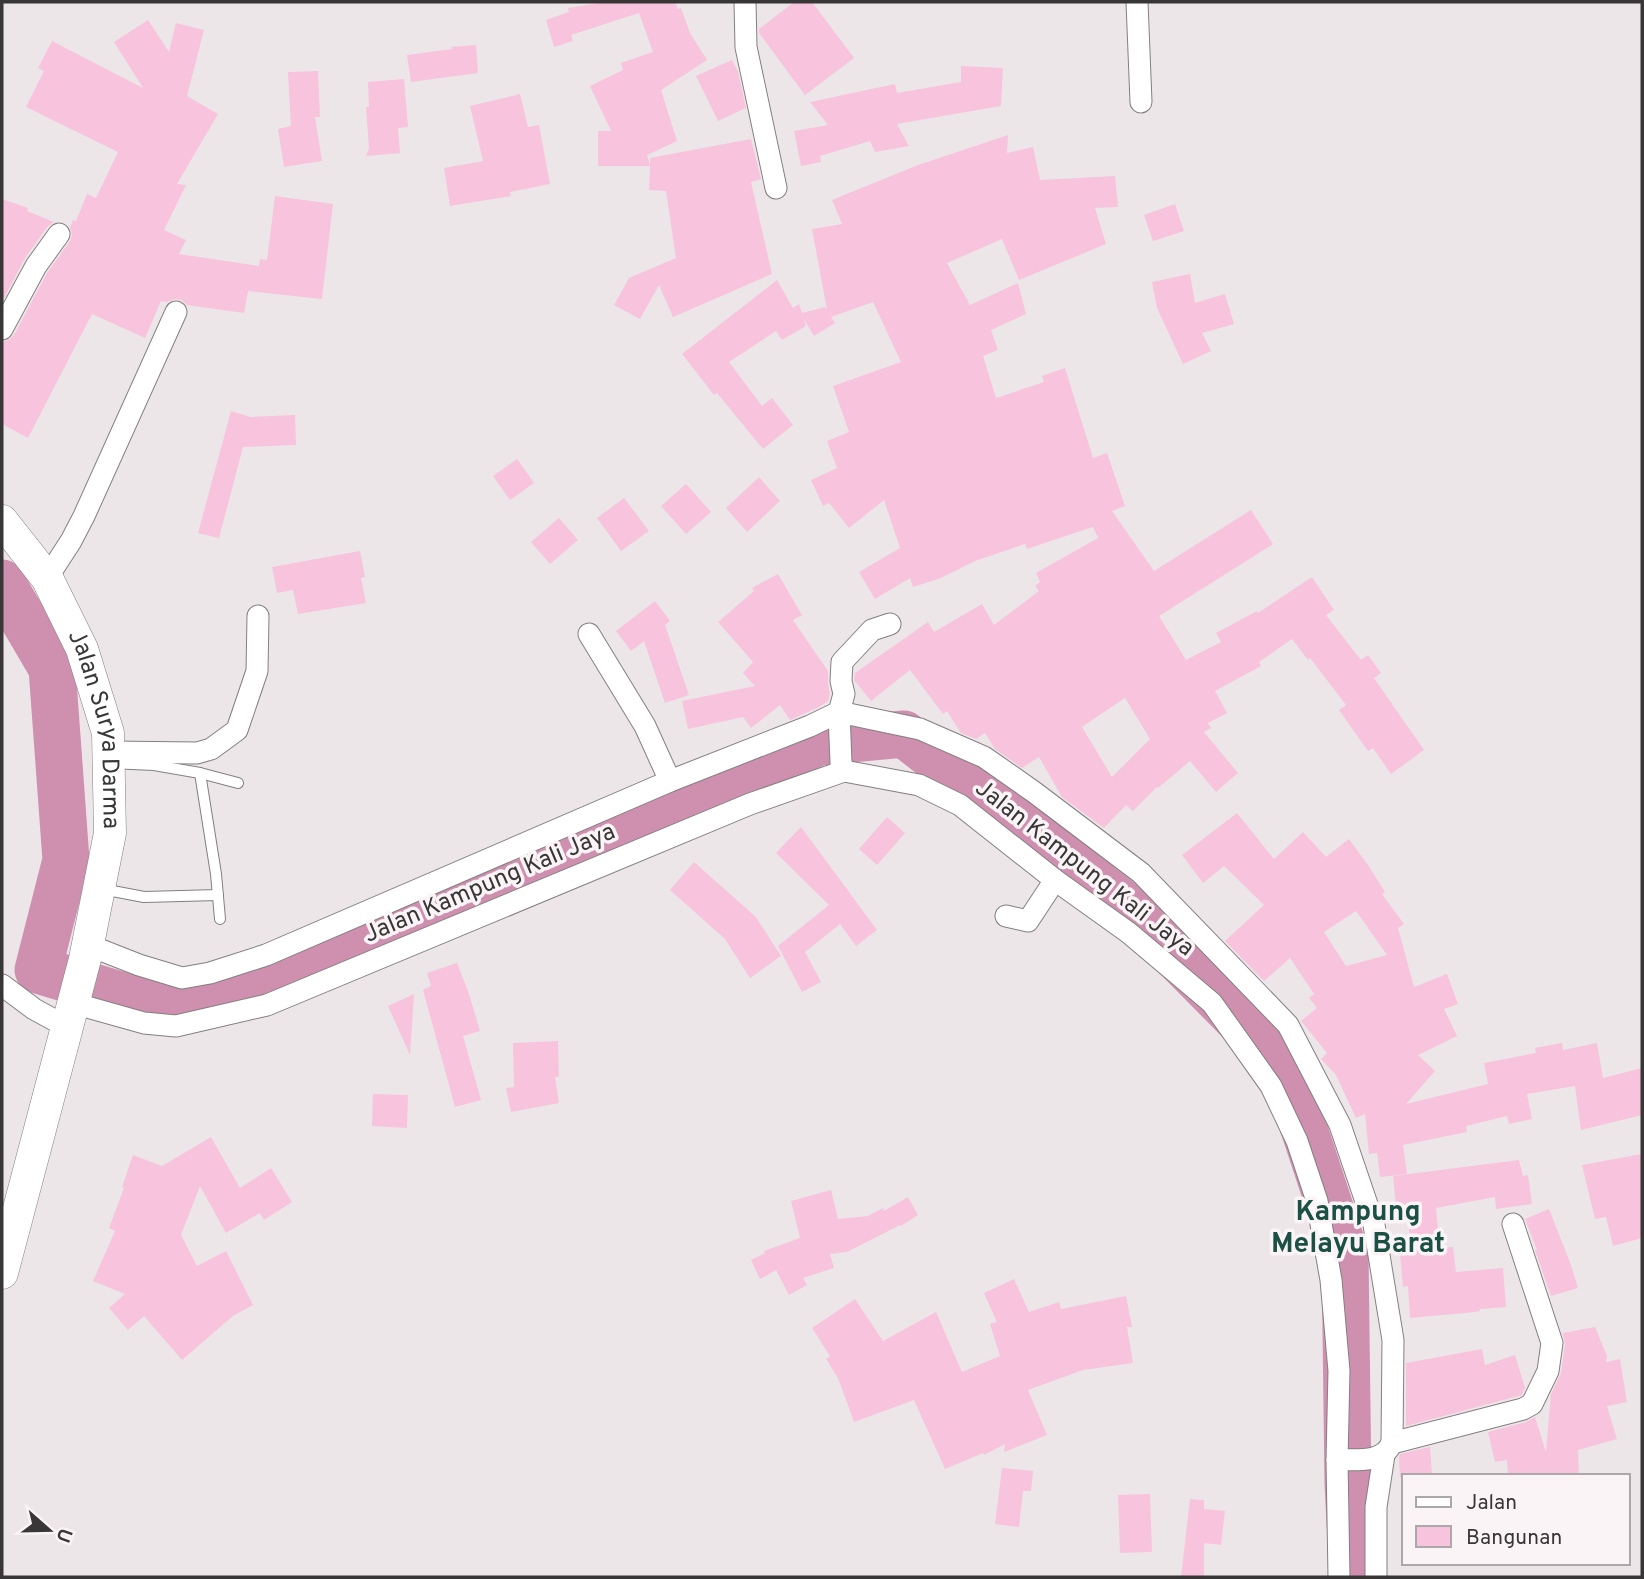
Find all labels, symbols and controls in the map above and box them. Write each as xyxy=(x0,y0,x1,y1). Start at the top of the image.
street label: Jalan Surya Darma xyxy=(60,625,125,829)
street label: Jalan Kampung Kali Jaya xyxy=(968,774,1200,964)
street label: Jalan Kampung Kali Jaya xyxy=(360,817,620,951)
district label: Kampung Melayu Barat xyxy=(1271,1195,1445,1263)
legend xyxy=(1402,1474,1630,1565)
text: Jalan xyxy=(1466,1490,1517,1517)
north arrow xyxy=(14,1495,84,1565)
text: U xyxy=(50,1525,77,1546)
text: Bangunan xyxy=(1466,1525,1562,1552)

